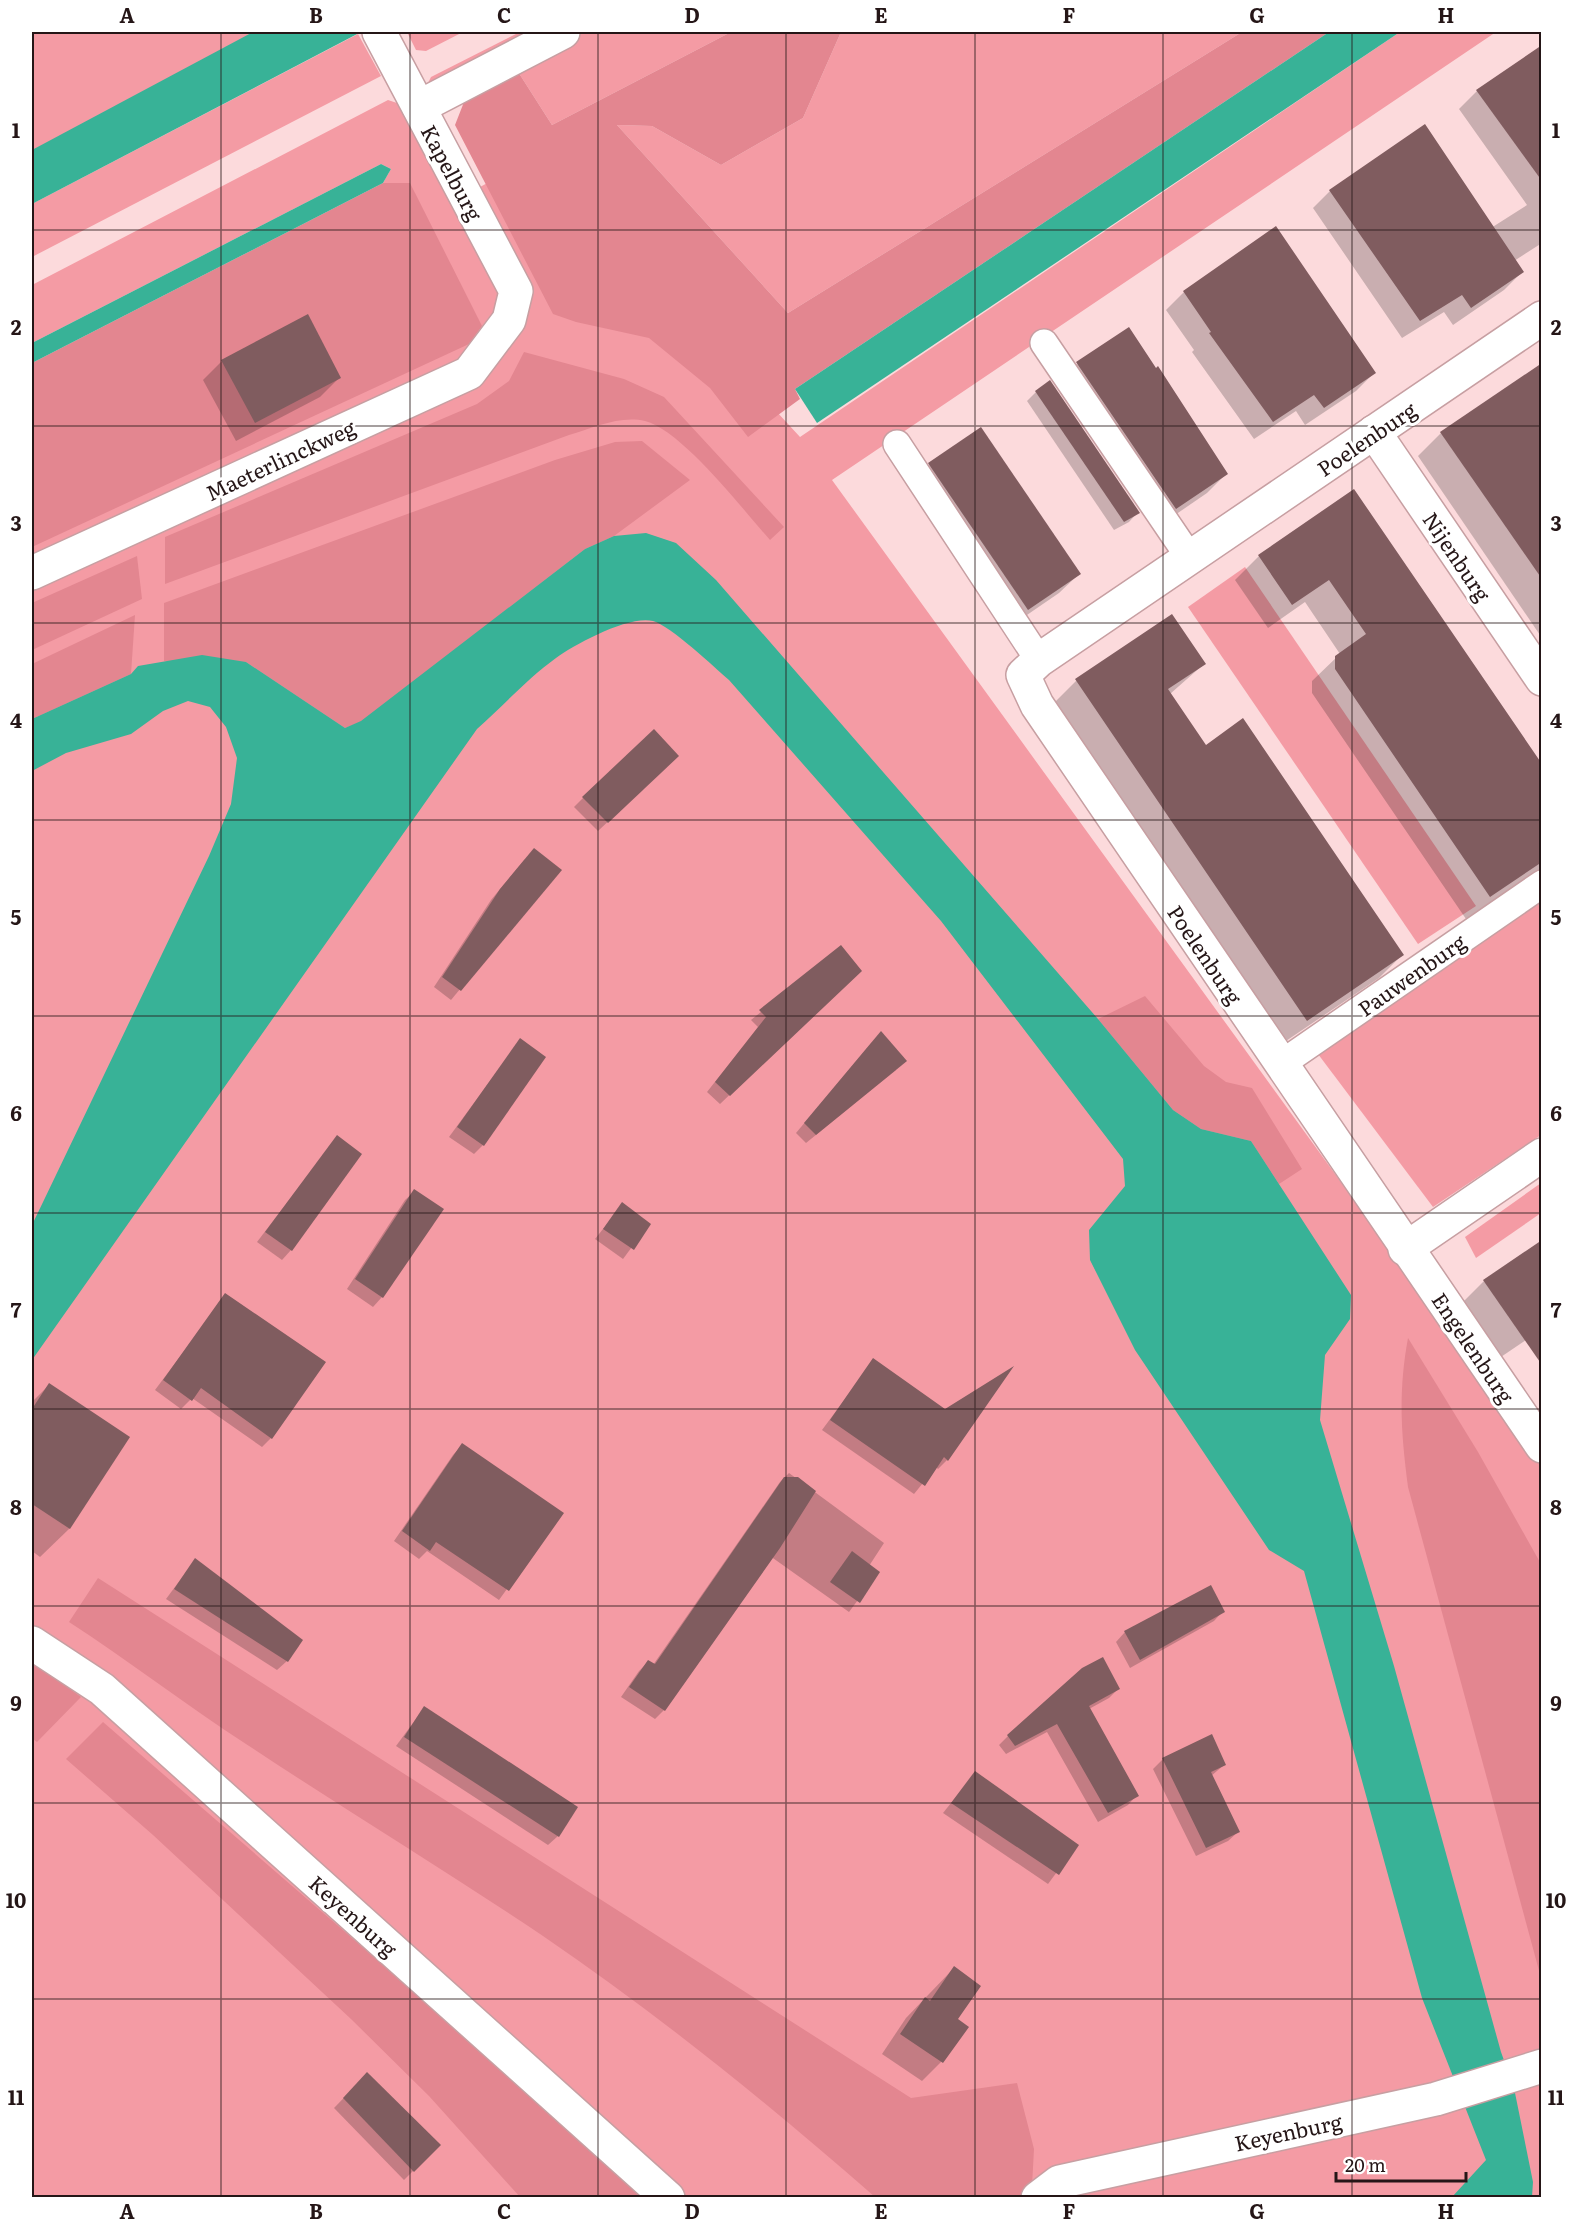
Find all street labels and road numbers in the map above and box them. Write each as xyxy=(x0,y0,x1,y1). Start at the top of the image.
street label: Kapelburg xyxy=(415,118,491,226)
street label: Poelenburg xyxy=(1310,393,1422,483)
street label: Maeterlinckweg xyxy=(200,411,360,507)
street label: Nijenburg xyxy=(1417,505,1500,607)
street label: Poelenburg xyxy=(1161,898,1251,1010)
street label: Pauwenburg xyxy=(1351,925,1472,1023)
street label: Engelenburg xyxy=(1425,1285,1523,1409)
street label: Keyenburg xyxy=(303,1867,405,1963)
street label: Keyenburg xyxy=(1231,2104,1345,2158)

